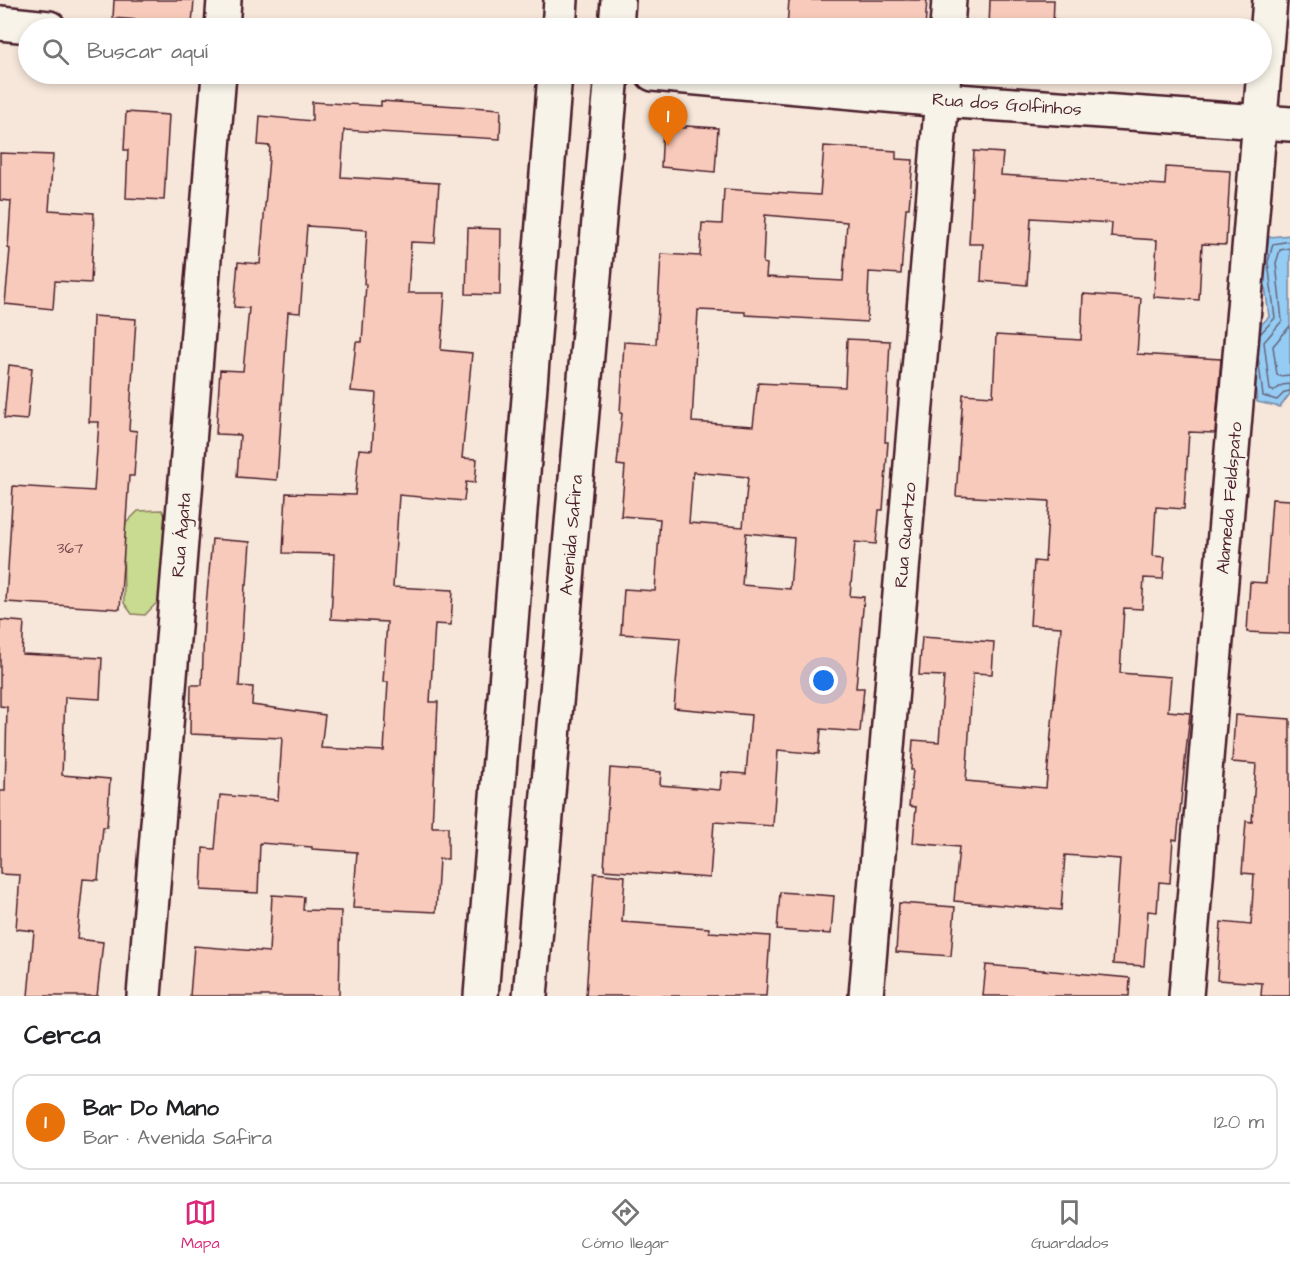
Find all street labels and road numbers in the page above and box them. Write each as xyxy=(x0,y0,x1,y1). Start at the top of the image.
street label: Rua dos Golfinhos xyxy=(931,87,1083,122)
street label: Alameda Feldspato xyxy=(1210,421,1249,575)
street label: Avenida Safira xyxy=(554,474,589,596)
street label: Rua Quartzo xyxy=(888,481,923,589)
street label: Rua Ágata xyxy=(165,492,199,578)

